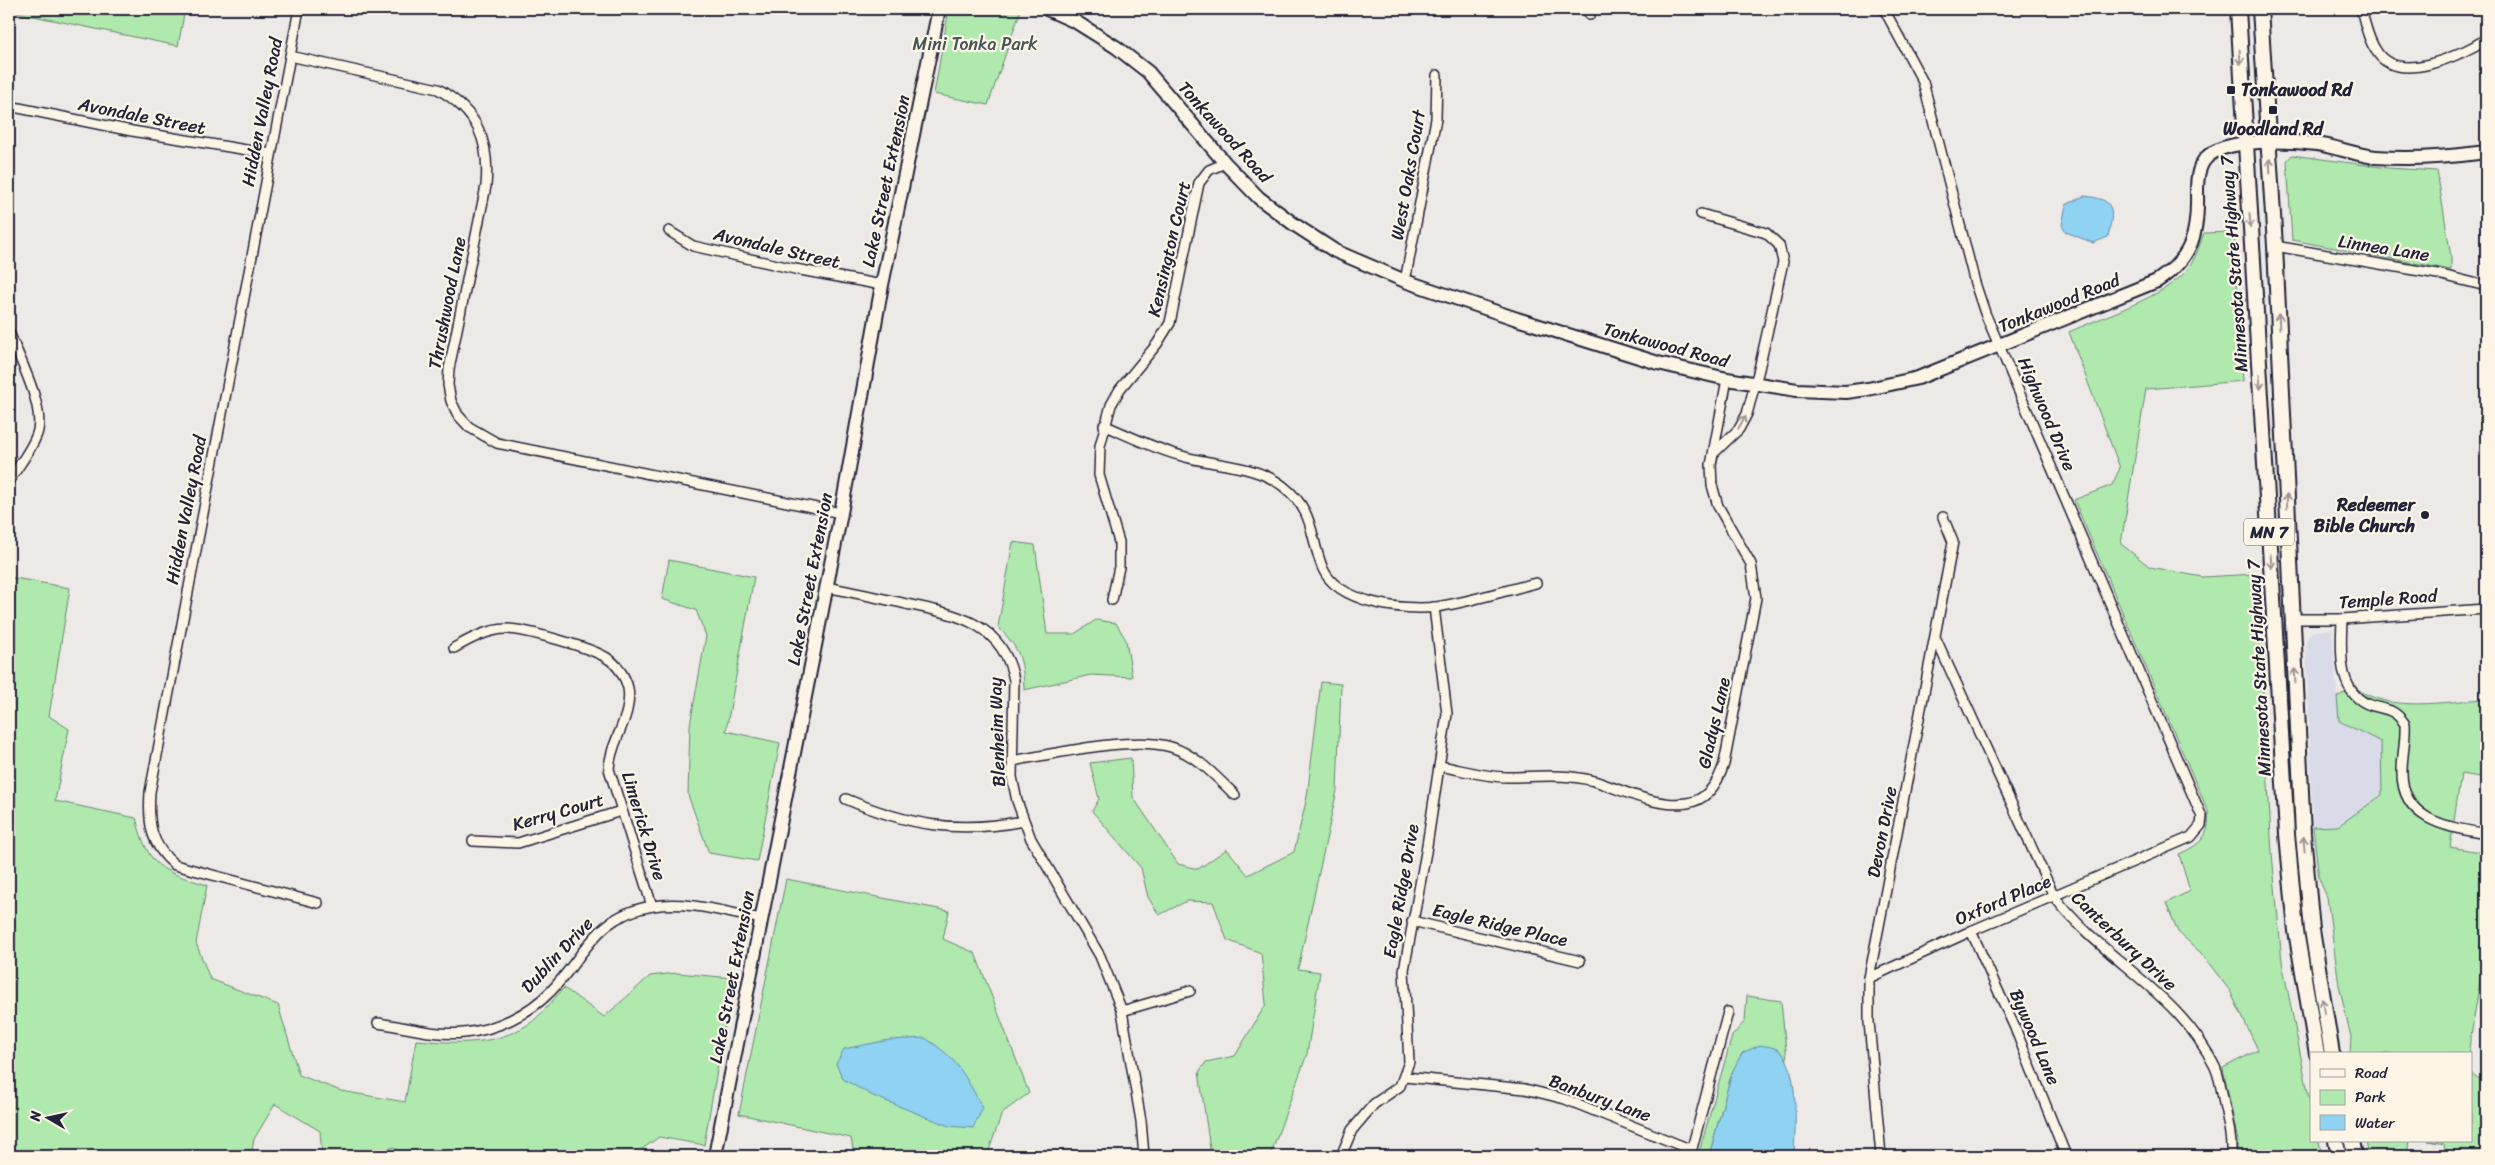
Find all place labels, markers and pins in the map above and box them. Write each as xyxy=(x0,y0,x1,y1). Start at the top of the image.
place label: Tonkawood Rd xyxy=(2241,74,2353,106)
marker: Tonkawood Rd xyxy=(2225,84,2237,96)
marker: Woodland Rd xyxy=(2267,104,2279,116)
place label: Woodland Rd xyxy=(2223,113,2325,145)
place label: Redeemer Bible Church xyxy=(2314,489,2417,542)
marker: Redeemer Bible Church xyxy=(2419,509,2431,521)

